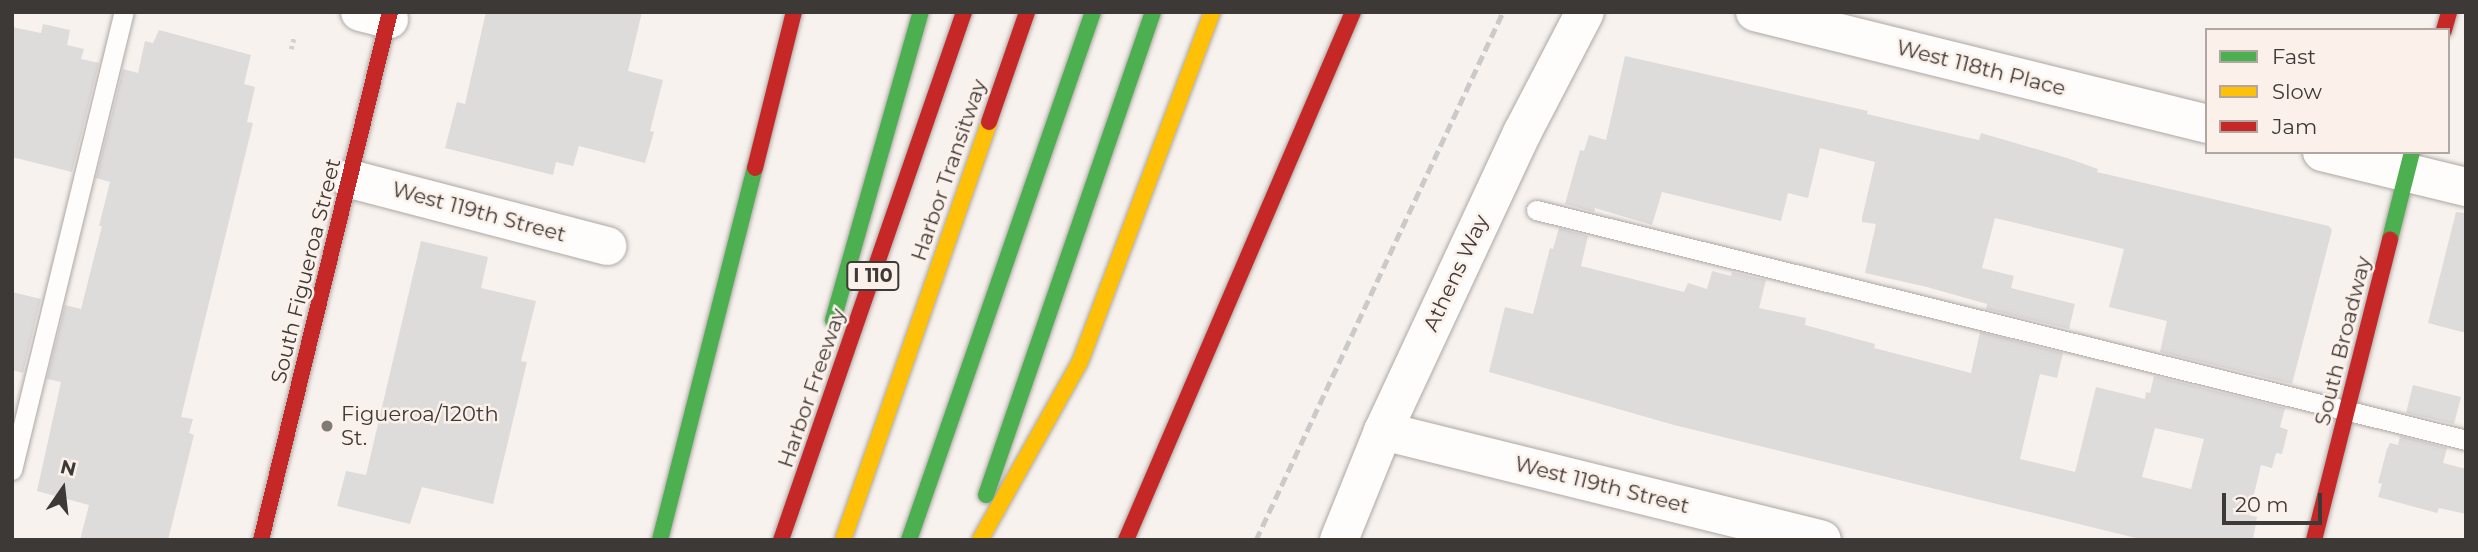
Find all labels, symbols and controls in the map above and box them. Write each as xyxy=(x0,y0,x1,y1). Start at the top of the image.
legend xyxy=(2205,28,2450,154)
street label: West 118th Place xyxy=(1894,35,2068,101)
text: Fast xyxy=(2272,44,2316,69)
street label: Harbor Transitway xyxy=(906,76,992,264)
text: Slow xyxy=(2272,79,2322,104)
text: Jam xyxy=(2272,114,2317,139)
street label: South Figueroa Street xyxy=(266,156,346,386)
street label: West 119th Street xyxy=(389,177,569,247)
street label: Athens Way xyxy=(1418,211,1494,335)
street label: South Broadway xyxy=(2310,254,2376,428)
road number: I 110 xyxy=(845,260,901,292)
street label: Harbor Freeway xyxy=(773,305,851,471)
place label: Figueroa/120th St. xyxy=(341,401,499,451)
marker: Figueroa/120th St. xyxy=(319,418,335,434)
street label: West 119th Street xyxy=(1512,451,1692,519)
north arrow xyxy=(28,454,98,524)
text: N xyxy=(58,455,78,481)
scale bar xyxy=(2226,478,2326,522)
text: 20 m xyxy=(2235,492,2289,517)

